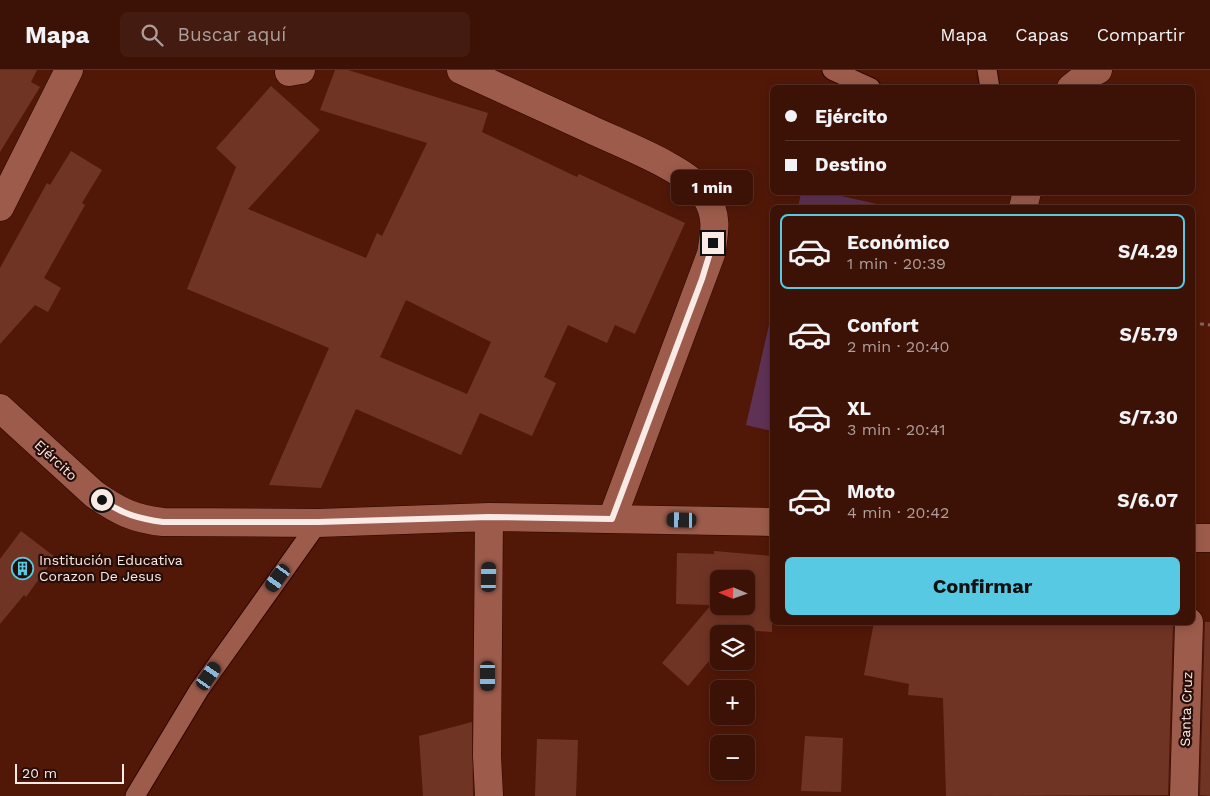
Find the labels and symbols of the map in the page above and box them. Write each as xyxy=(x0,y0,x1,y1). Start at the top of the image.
callout: 1 min xyxy=(672,170,754,206)
route end xyxy=(702,232,724,254)
street label: Ejército xyxy=(32,436,80,484)
route start xyxy=(91,489,113,511)
car xyxy=(666,512,697,528)
place label: Institución Educativa Corazon De Jesus xyxy=(39,552,183,584)
building icon: Institución Educativa Corazon De Jesus xyxy=(11,556,35,580)
car xyxy=(263,561,292,595)
car xyxy=(481,562,496,592)
north arrow xyxy=(710,570,755,615)
car xyxy=(194,659,223,693)
car xyxy=(480,661,495,691)
street label: Santa Cruz xyxy=(1177,671,1195,747)
scale bar xyxy=(15,761,124,784)

